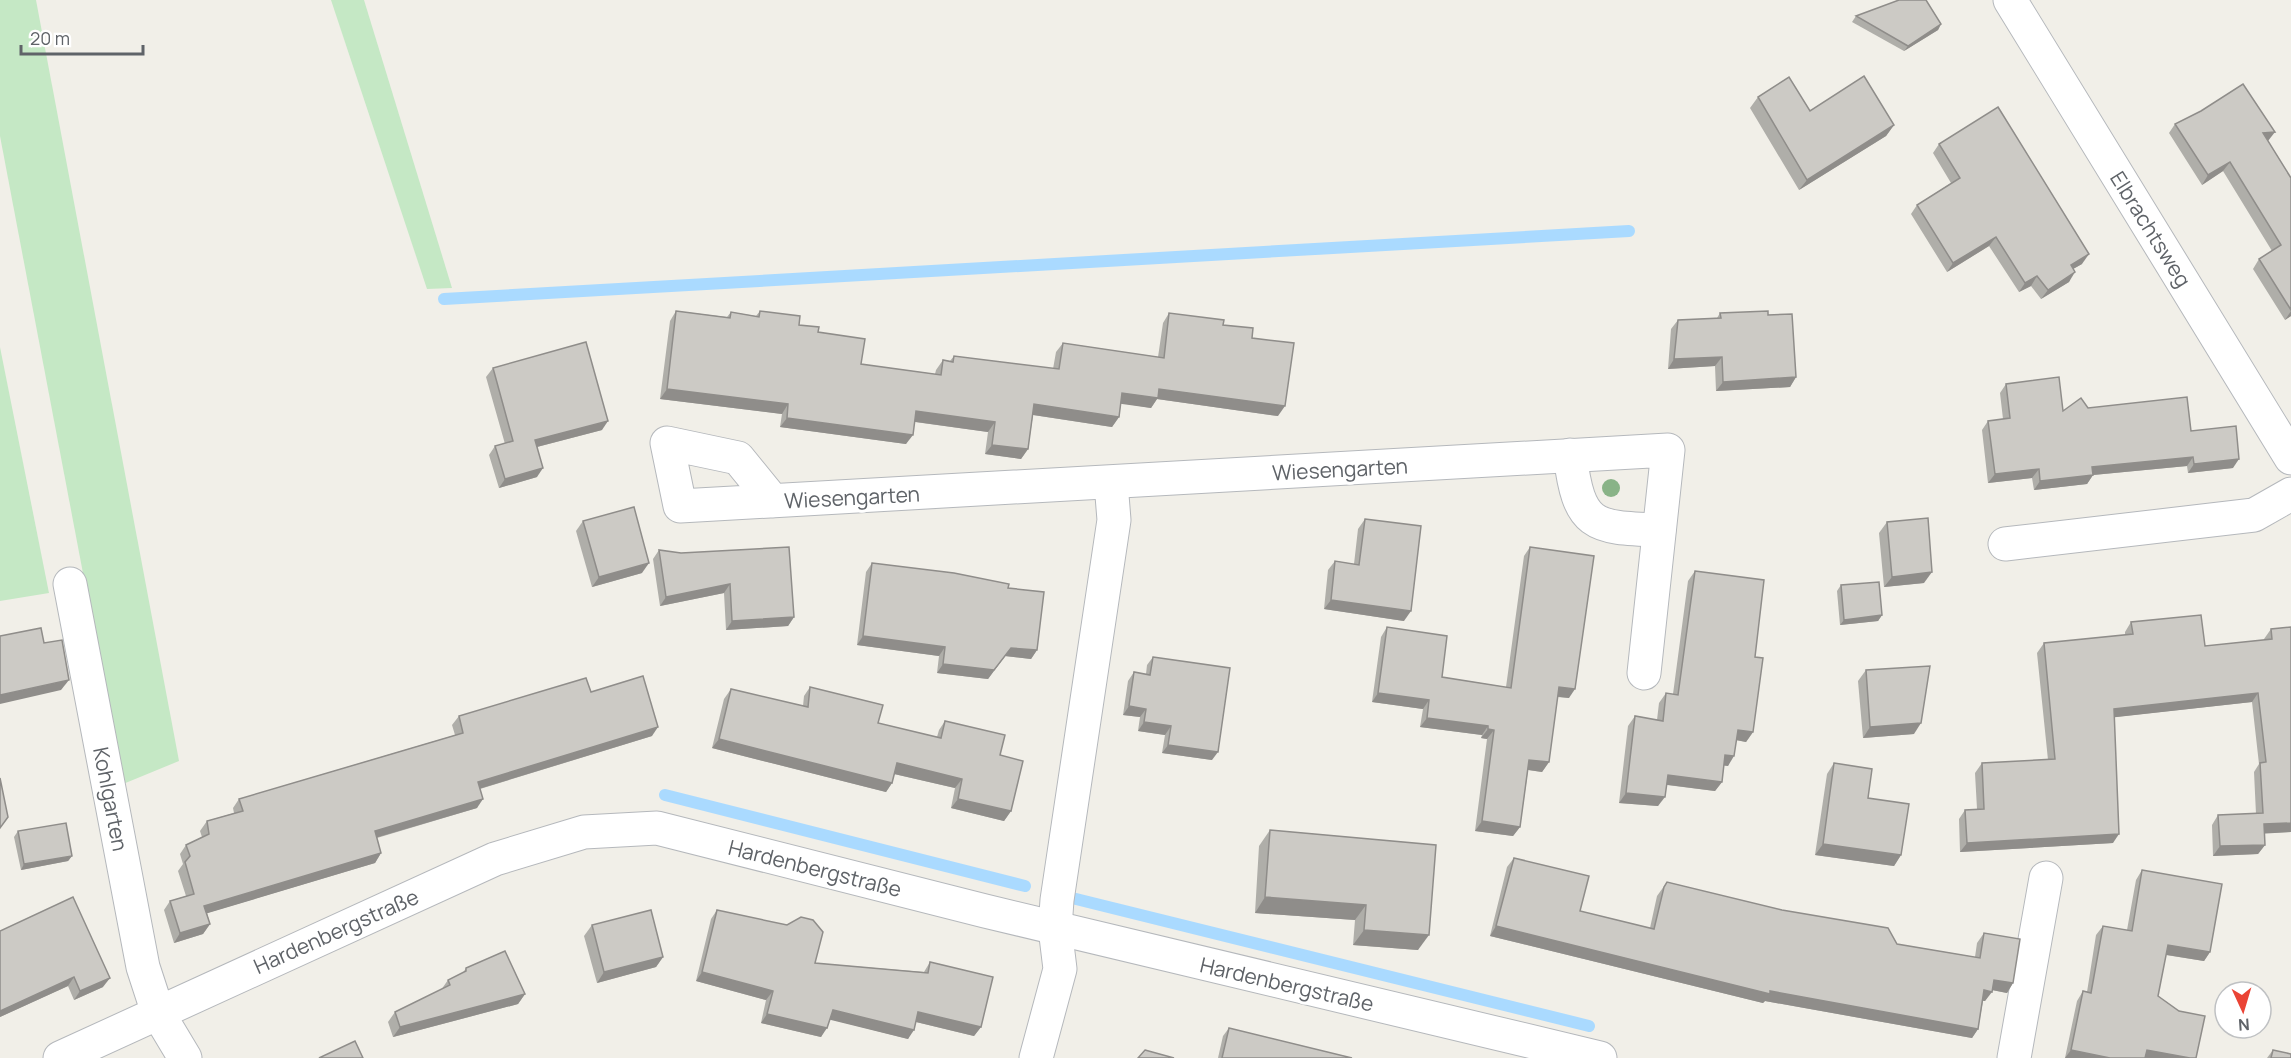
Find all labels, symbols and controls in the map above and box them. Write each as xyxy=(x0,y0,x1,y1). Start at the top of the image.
scale bar xyxy=(21,18,142,56)
text: 20 m xyxy=(30,26,70,50)
street label: Elbrachtsweg xyxy=(2104,166,2198,292)
street label: Wiesengarten xyxy=(1271,451,1409,487)
street label: Wiesengarten xyxy=(783,479,921,515)
street label: Kohlgarten xyxy=(87,745,135,853)
street label: Hardenbergstraße xyxy=(725,833,905,903)
street label: Hardenbergstraße xyxy=(249,882,423,980)
street label: Hardenbergstraße xyxy=(1197,950,1377,1018)
north arrow xyxy=(2213,980,2273,1040)
text: N xyxy=(2238,1014,2251,1036)

